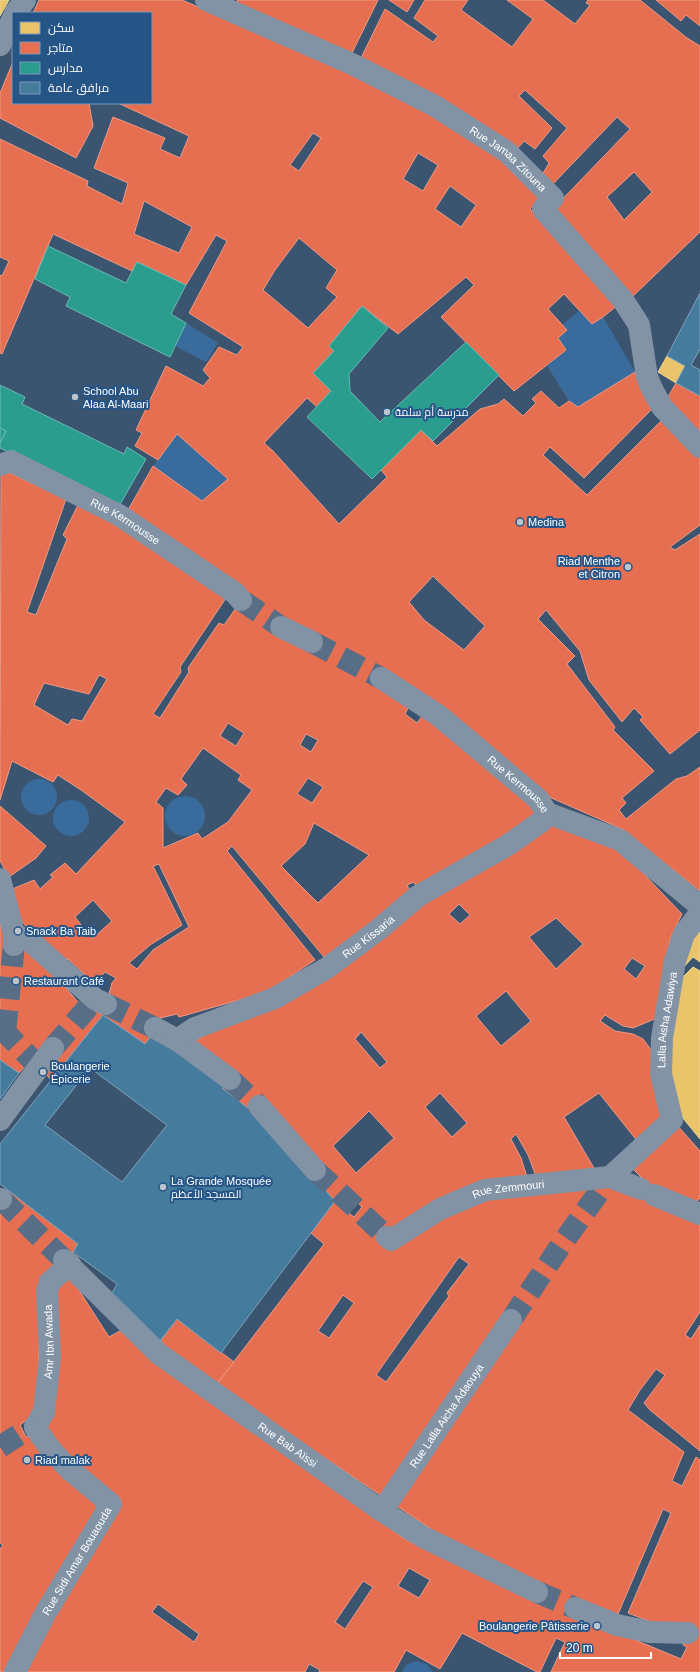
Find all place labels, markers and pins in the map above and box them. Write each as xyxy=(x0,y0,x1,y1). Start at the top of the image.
place label: School Abu Alaa Al-Maari xyxy=(83,385,148,410)
marker: School Abu Alaa Al-Maari xyxy=(70,392,80,402)
place label: مدرسة أم سلمة xyxy=(395,405,469,420)
marker: مدرسة أم سلمة xyxy=(382,407,392,417)
place label: Medina xyxy=(528,516,565,528)
marker: Medina xyxy=(515,517,525,527)
place label: Riad Menthe et Citron xyxy=(558,555,620,580)
marker: Riad Menthe et Citron xyxy=(623,562,633,572)
place label: Snack Ba Taib xyxy=(26,925,96,937)
marker: Snack Ba Taib xyxy=(13,926,23,936)
place label: Restaurant Café xyxy=(24,975,104,987)
marker: Restaurant Café xyxy=(11,976,21,986)
place label: Boulangerie Épicerie xyxy=(51,1060,110,1085)
marker: Boulangerie Épicerie xyxy=(38,1067,48,1077)
place label: La Grande Mosquée المسجد الأعظم xyxy=(171,1175,271,1202)
marker: La Grande Mosquée المسجد الأعظم xyxy=(158,1182,168,1192)
place label: Riad malak xyxy=(35,1454,91,1466)
marker: Riad malak xyxy=(22,1455,32,1465)
place label: Boulangerie Pâtisserie xyxy=(479,1620,589,1632)
marker: Boulangerie Pâtisserie xyxy=(592,1621,602,1631)

